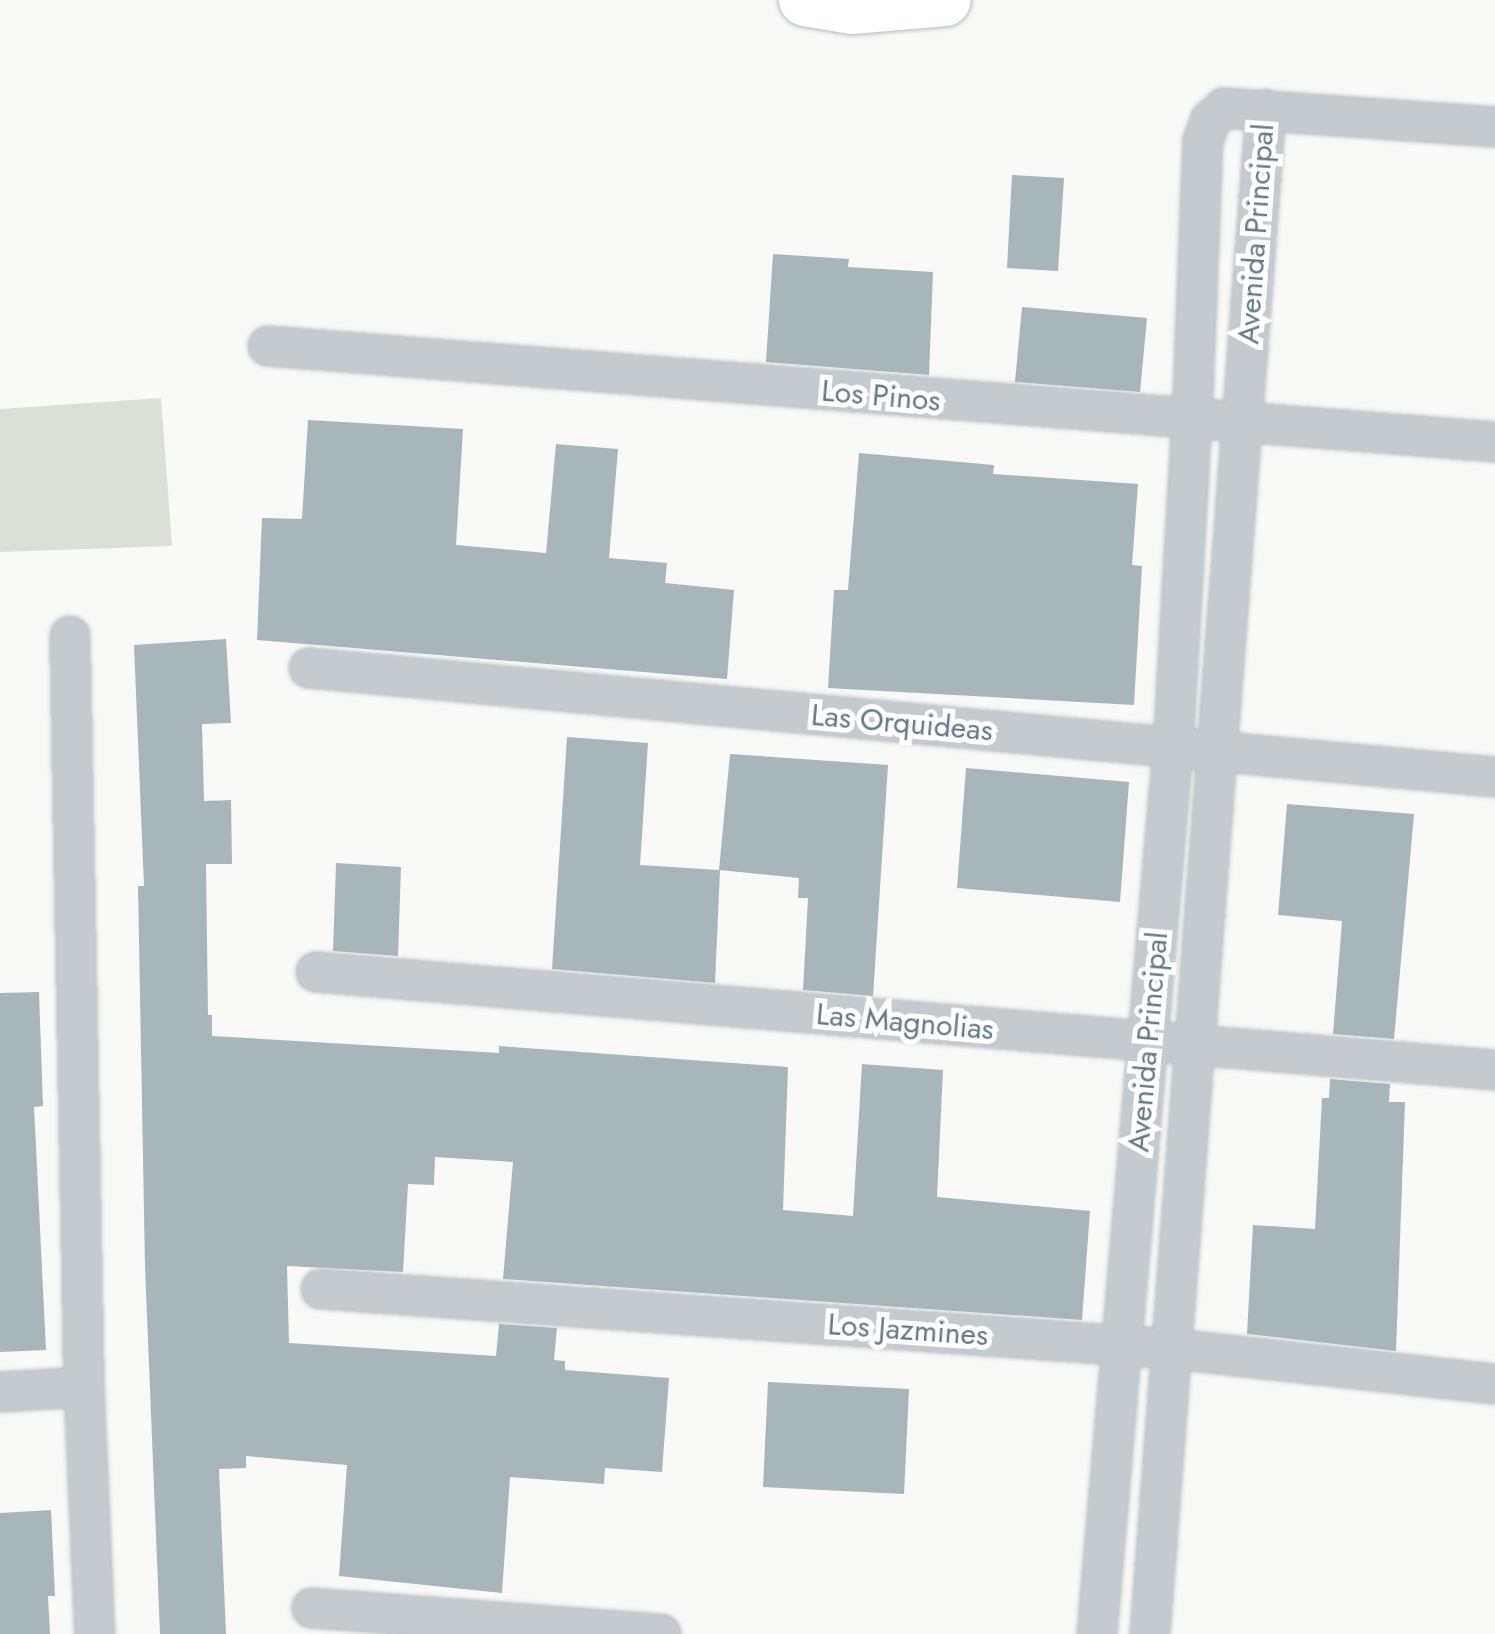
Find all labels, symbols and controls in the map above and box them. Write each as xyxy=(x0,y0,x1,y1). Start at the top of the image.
street label: Avenida Principal xyxy=(1230,123,1282,345)
street label: Los Pinos xyxy=(820,373,942,419)
street label: Las Orquideas xyxy=(810,697,994,749)
street label: Avenida Principal xyxy=(1120,930,1176,1154)
street label: Las Magnolias xyxy=(815,996,995,1048)
street label: Los Jazmines xyxy=(826,1306,990,1354)

